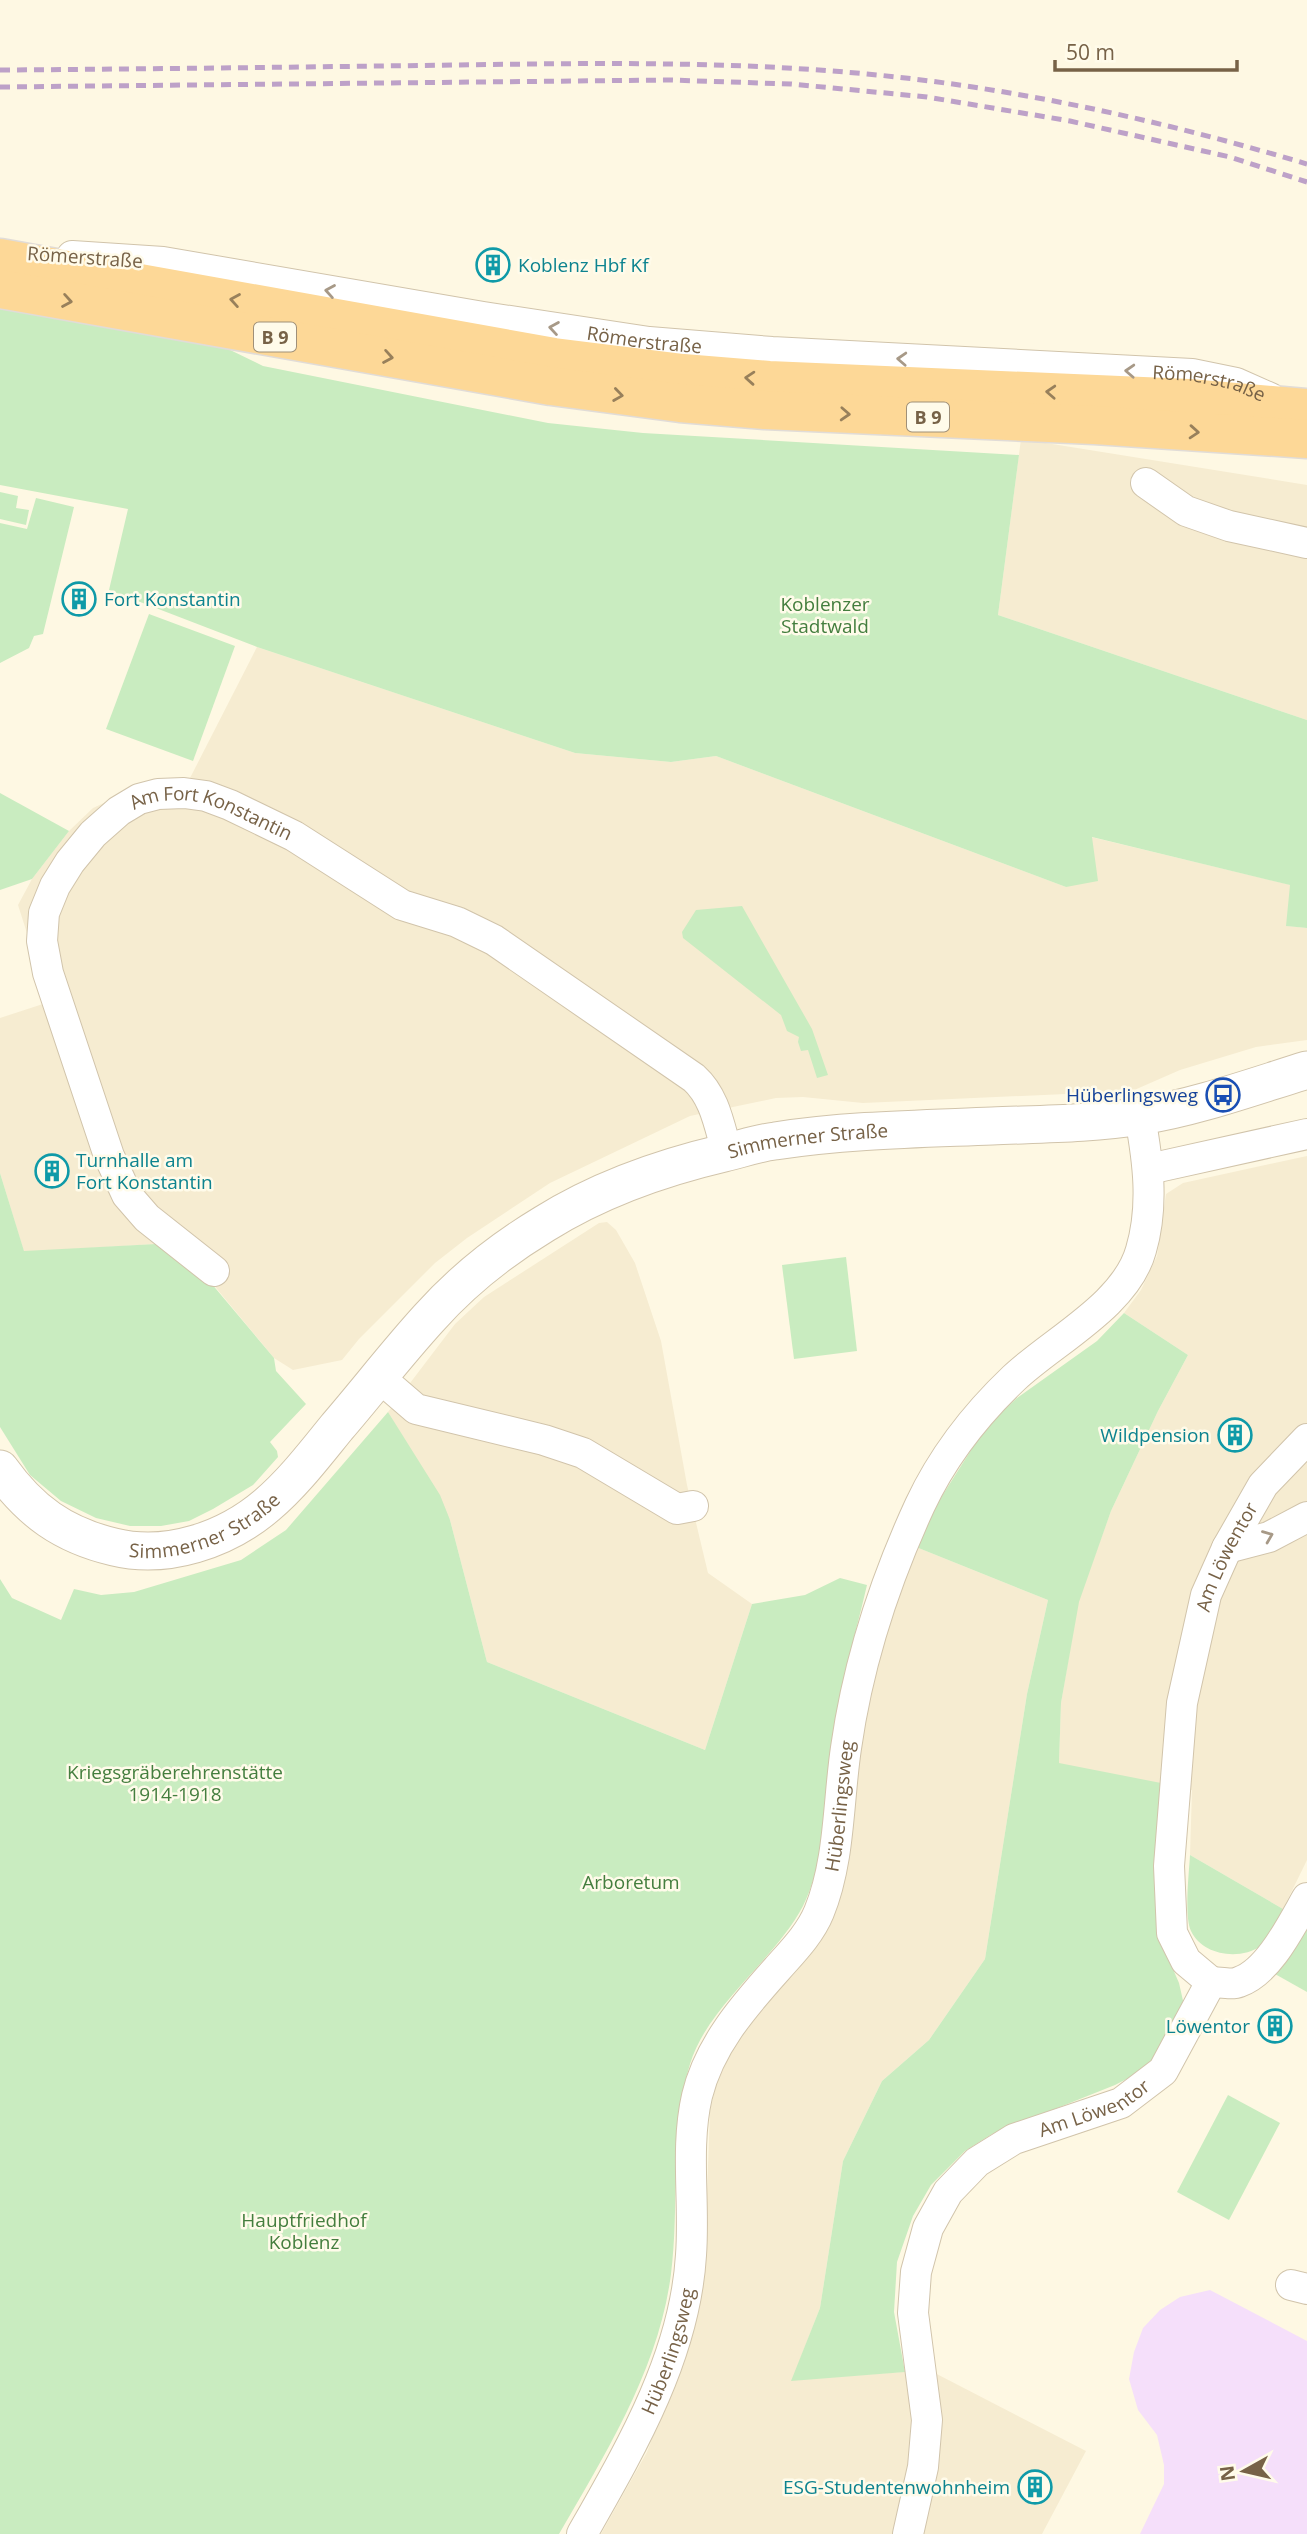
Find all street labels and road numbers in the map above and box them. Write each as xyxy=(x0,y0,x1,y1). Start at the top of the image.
street label: Römerstraße xyxy=(26,240,144,274)
street label: Römerstraße xyxy=(585,320,703,359)
road number: B 9 xyxy=(254,323,296,352)
street label: Römerstraße xyxy=(1152,359,1270,408)
road number: B 9 xyxy=(907,402,949,432)
street label: Am Fort Konstantin xyxy=(124,780,297,846)
street label: Simmerner Straße xyxy=(725,1117,889,1165)
street label: Simmerner Straße xyxy=(128,1487,285,1564)
street label: Am Löwentor xyxy=(1190,1497,1264,1614)
street label: Hüberlingsweg xyxy=(818,1739,860,1874)
street label: Am Löwentor xyxy=(1035,2073,1155,2143)
street label: Hüberlingsweg xyxy=(635,2286,700,2419)

